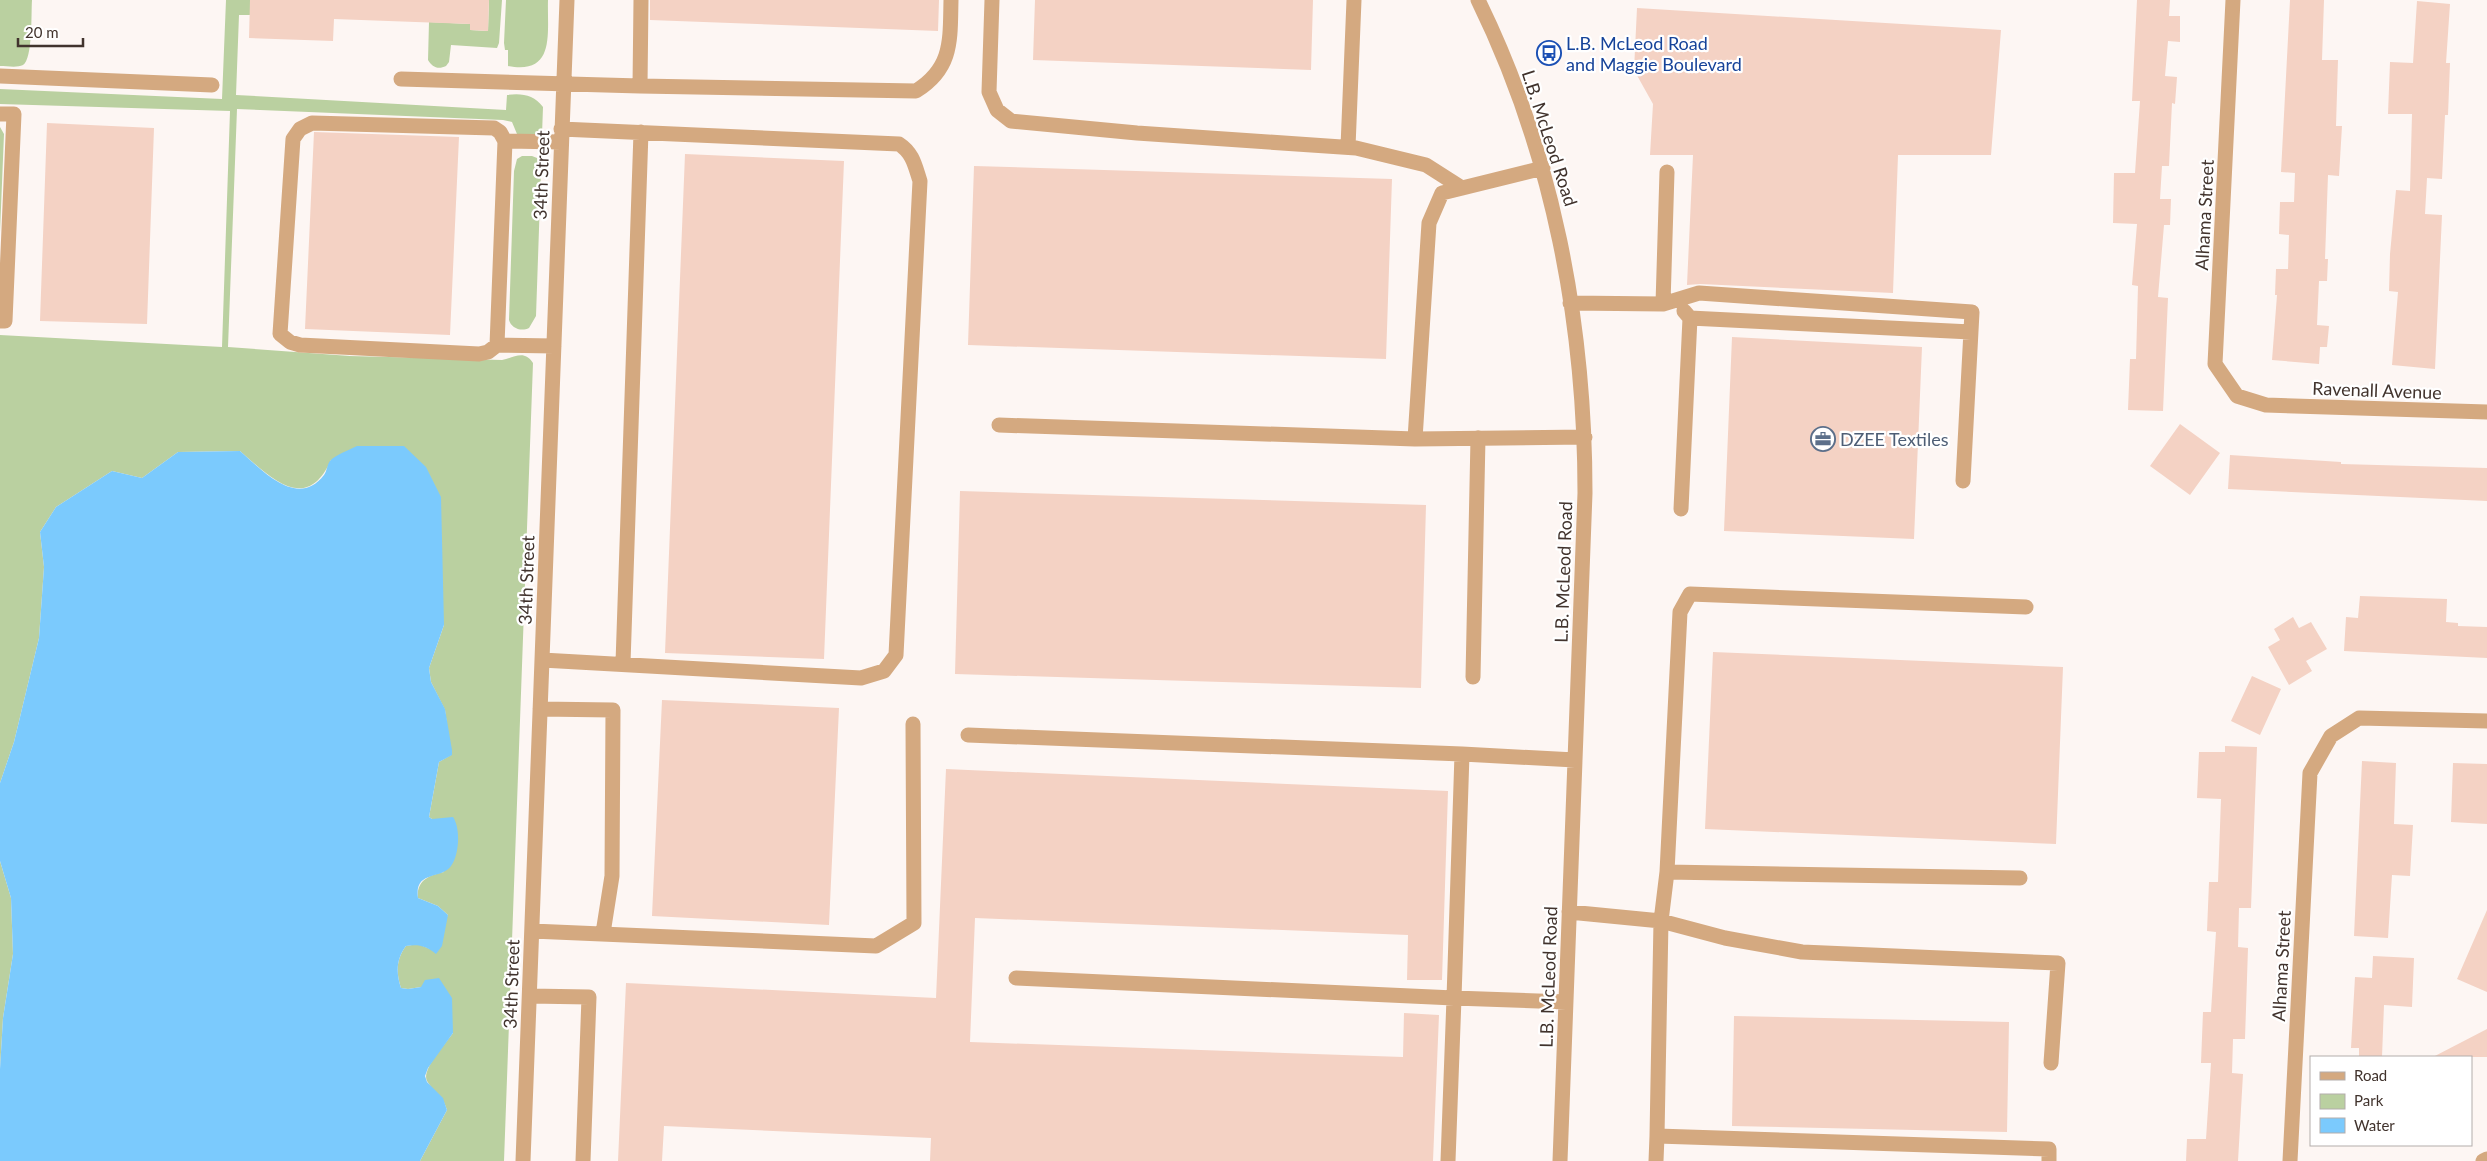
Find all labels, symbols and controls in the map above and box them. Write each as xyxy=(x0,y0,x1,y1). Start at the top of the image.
scale bar xyxy=(18,15,82,47)
text: 20 m xyxy=(25,23,59,41)
place label: L.B. McLeod Road and Maggie Boulevard xyxy=(1566,32,1742,75)
bus stop icon: L.B. McLeod Road and Maggie Boulevard xyxy=(1536,40,1562,66)
street label: L.B. McLeod Road xyxy=(1518,67,1582,209)
street label: 34th Street xyxy=(528,129,554,220)
street label: Alhama Street xyxy=(2190,158,2218,271)
street label: Ravenall Avenue xyxy=(2312,377,2442,403)
office icon: DZEE Textiles xyxy=(1810,426,1836,452)
place label: DZEE Textiles xyxy=(1840,428,1949,450)
street label: L.B. McLeod Road xyxy=(1550,501,1576,643)
street label: 34th Street xyxy=(513,534,539,625)
street label: L.B. McLeod Road xyxy=(1535,906,1561,1048)
street label: Alhama Street xyxy=(2267,909,2295,1022)
street label: 34th Street xyxy=(498,938,524,1029)
legend xyxy=(2310,1056,2472,1146)
text: Road xyxy=(2354,1066,2387,1084)
text: Park xyxy=(2354,1091,2384,1109)
text: Water xyxy=(2354,1116,2395,1134)

